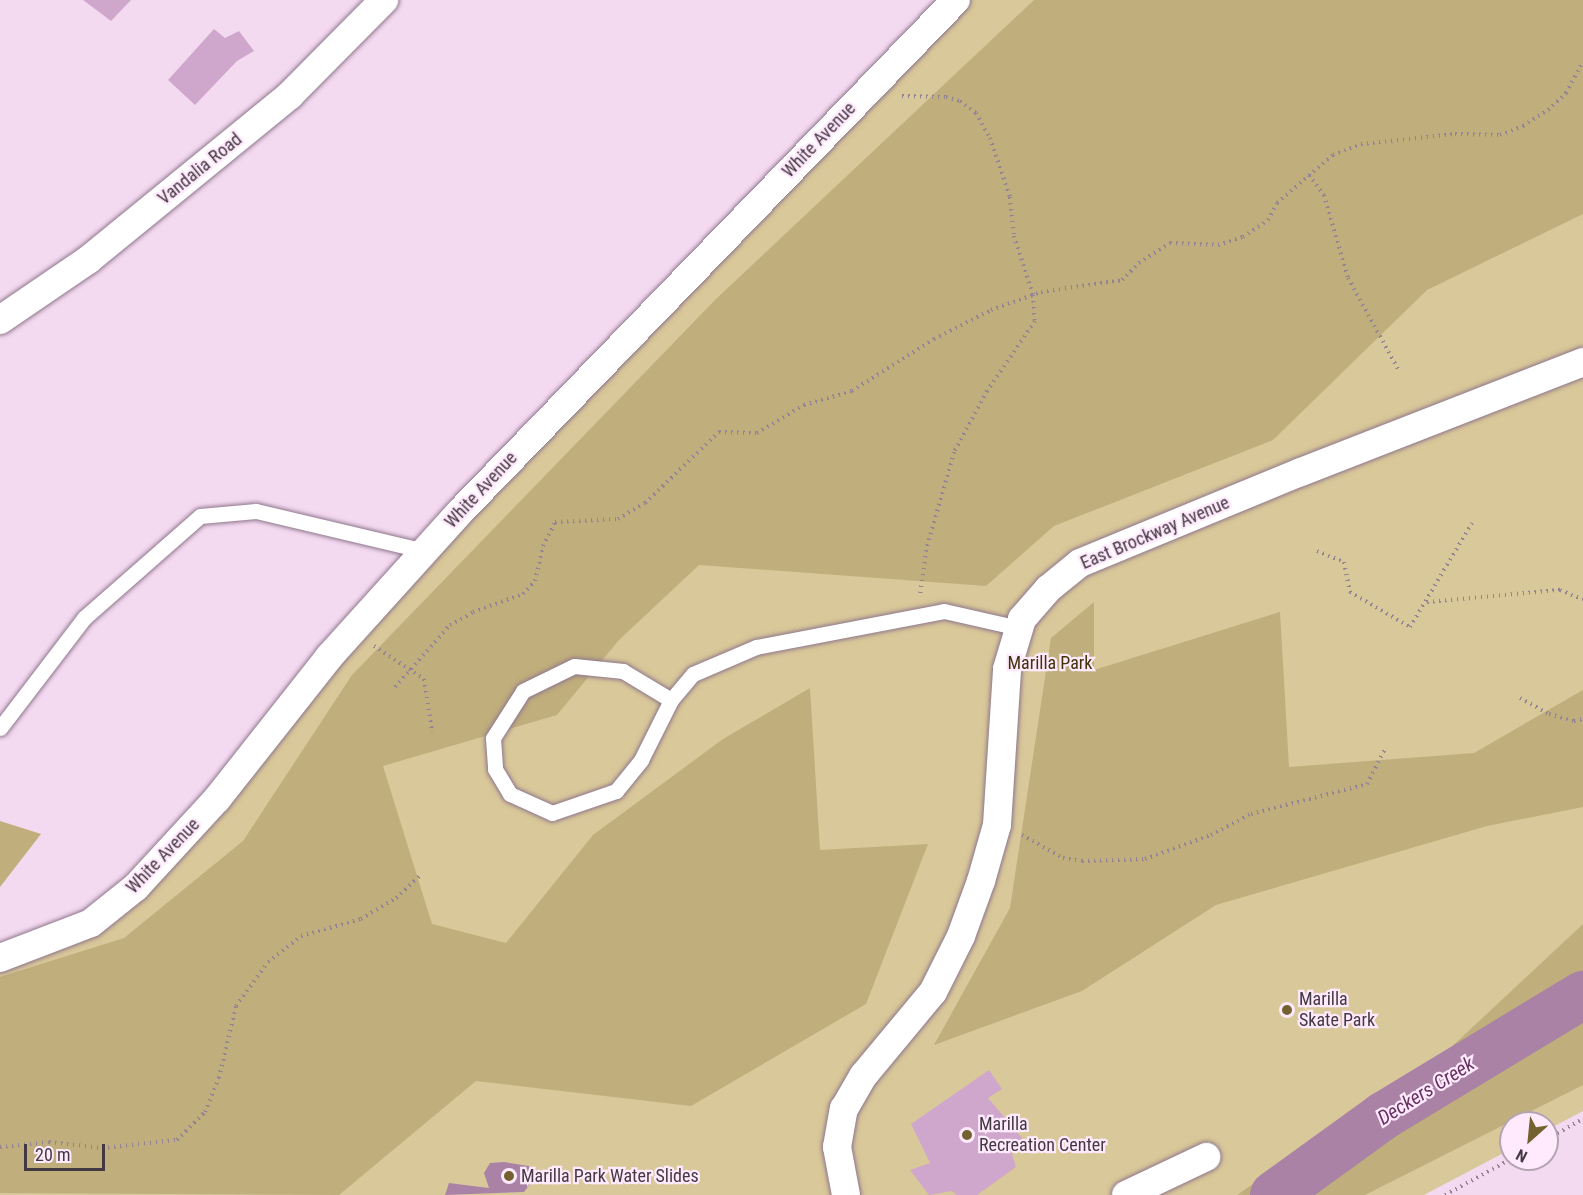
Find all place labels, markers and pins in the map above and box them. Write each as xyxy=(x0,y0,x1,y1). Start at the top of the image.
place label: Marilla Skate Park xyxy=(1299,989,1375,1032)
marker: Marilla Skate Park xyxy=(1280,1003,1294,1017)
place label: Marilla Recreation Center xyxy=(979,1114,1106,1156)
marker: Marilla Recreation Center xyxy=(960,1128,974,1142)
place label: Marilla Park Water Slides xyxy=(521,1165,699,1187)
marker: Marilla Park Water Slides xyxy=(502,1169,516,1183)

